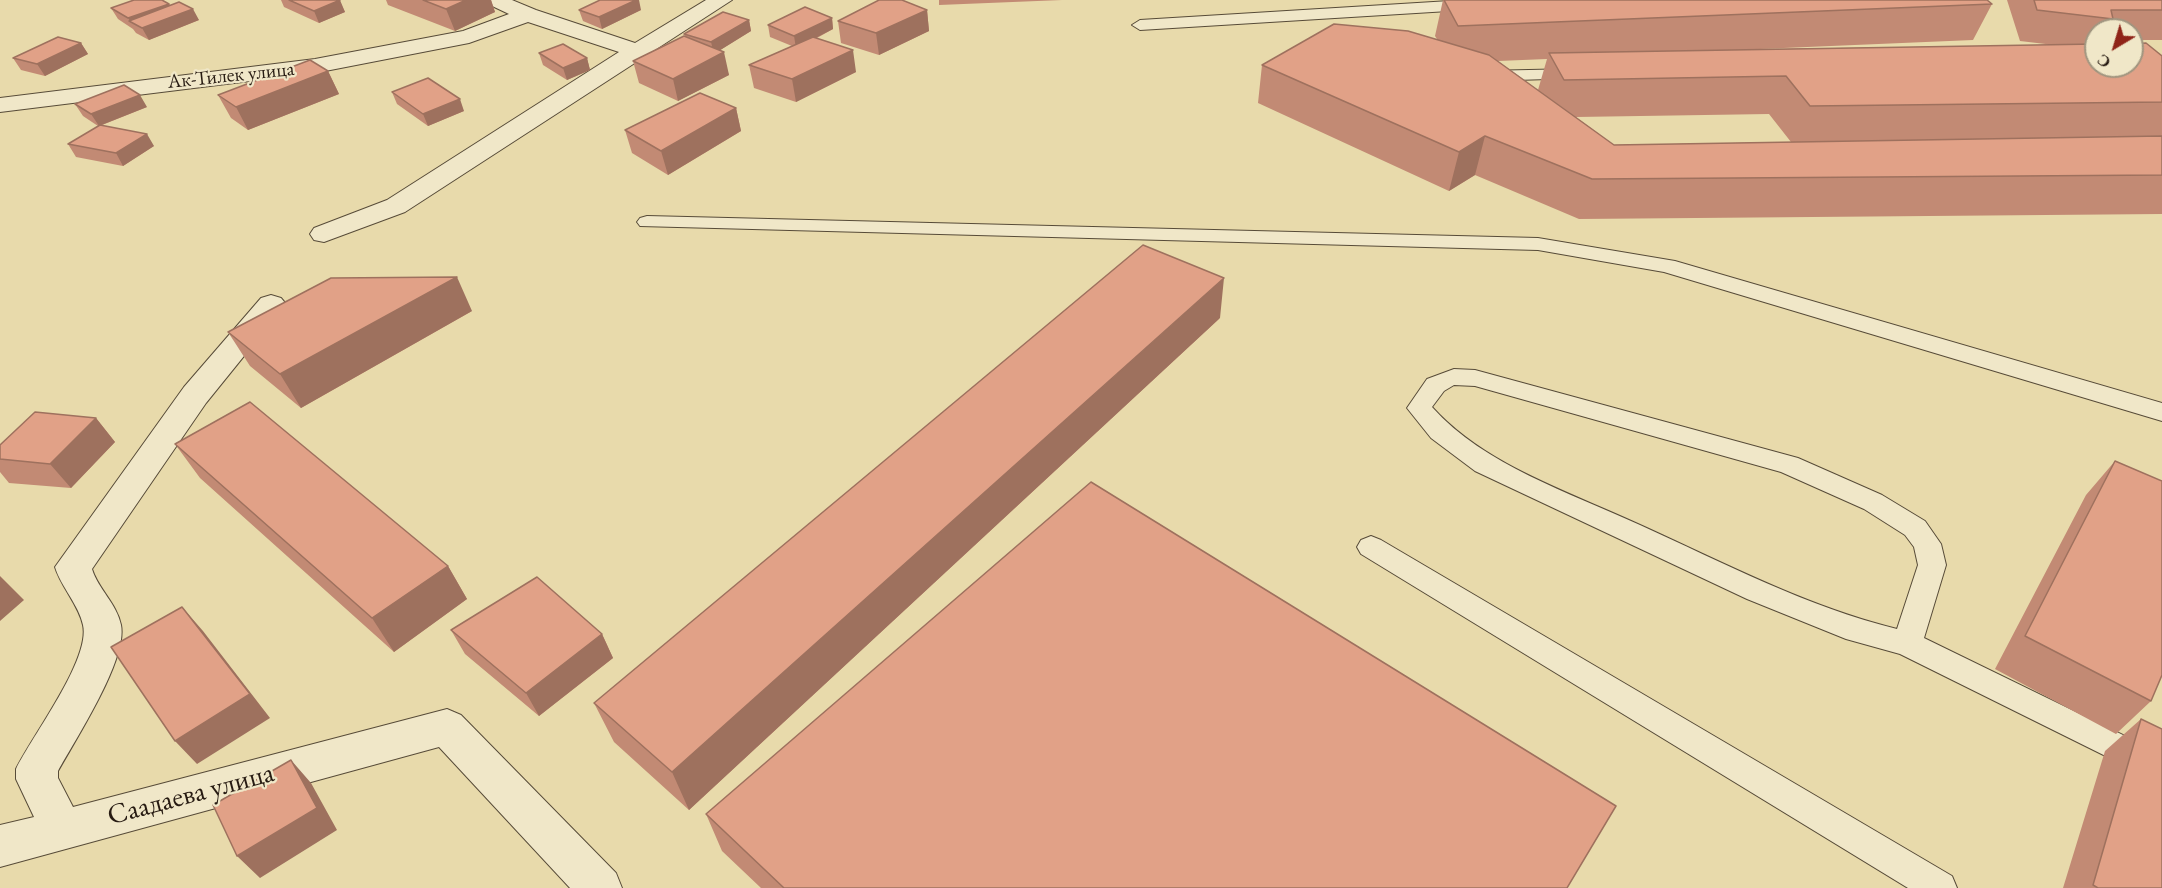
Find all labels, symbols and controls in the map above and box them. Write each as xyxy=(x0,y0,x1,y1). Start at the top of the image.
north arrow xyxy=(2084,18,2144,78)
text: С xyxy=(2093,49,2115,73)
street label: Ак-Тилек улица xyxy=(166,57,296,95)
street label: Саадаева улица xyxy=(104,757,278,833)

